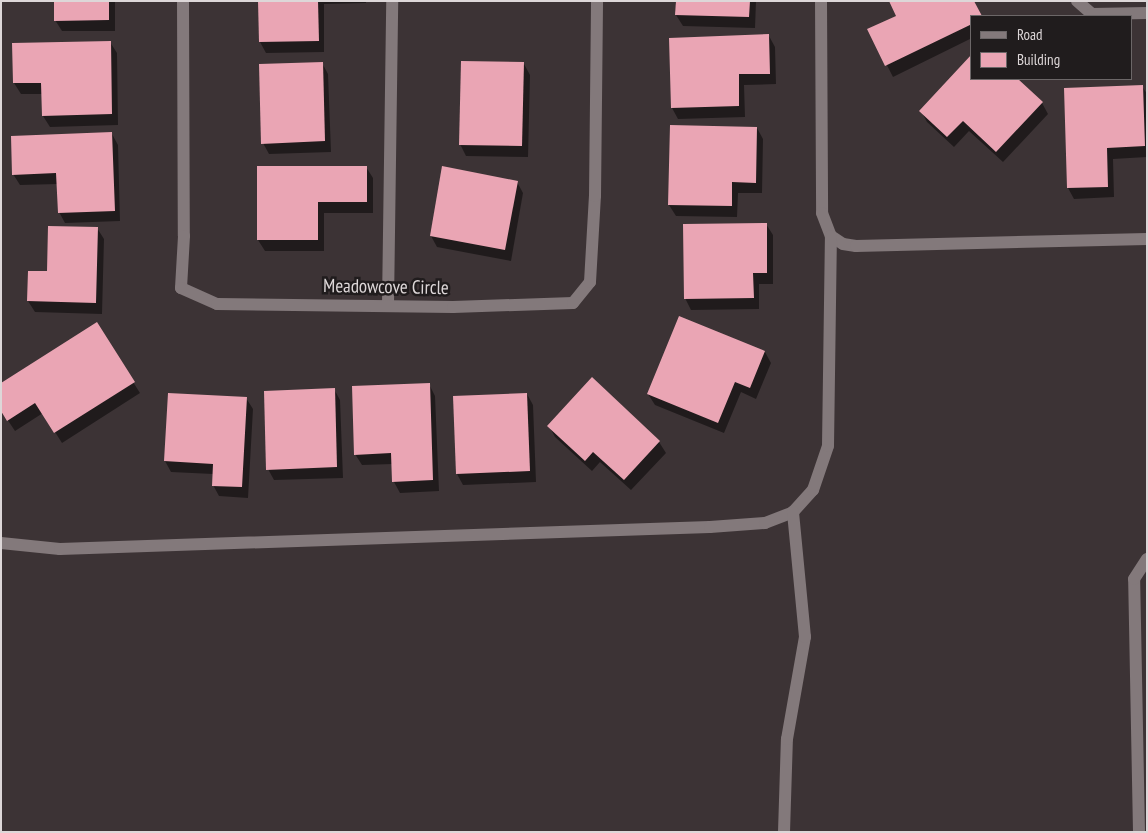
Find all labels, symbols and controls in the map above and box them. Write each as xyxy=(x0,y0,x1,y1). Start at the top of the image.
legend xyxy=(970,15,1133,80)
text: Road xyxy=(1017,25,1043,44)
text: Building xyxy=(1017,50,1060,69)
street label: Meadowcove Circle xyxy=(323,275,449,299)

